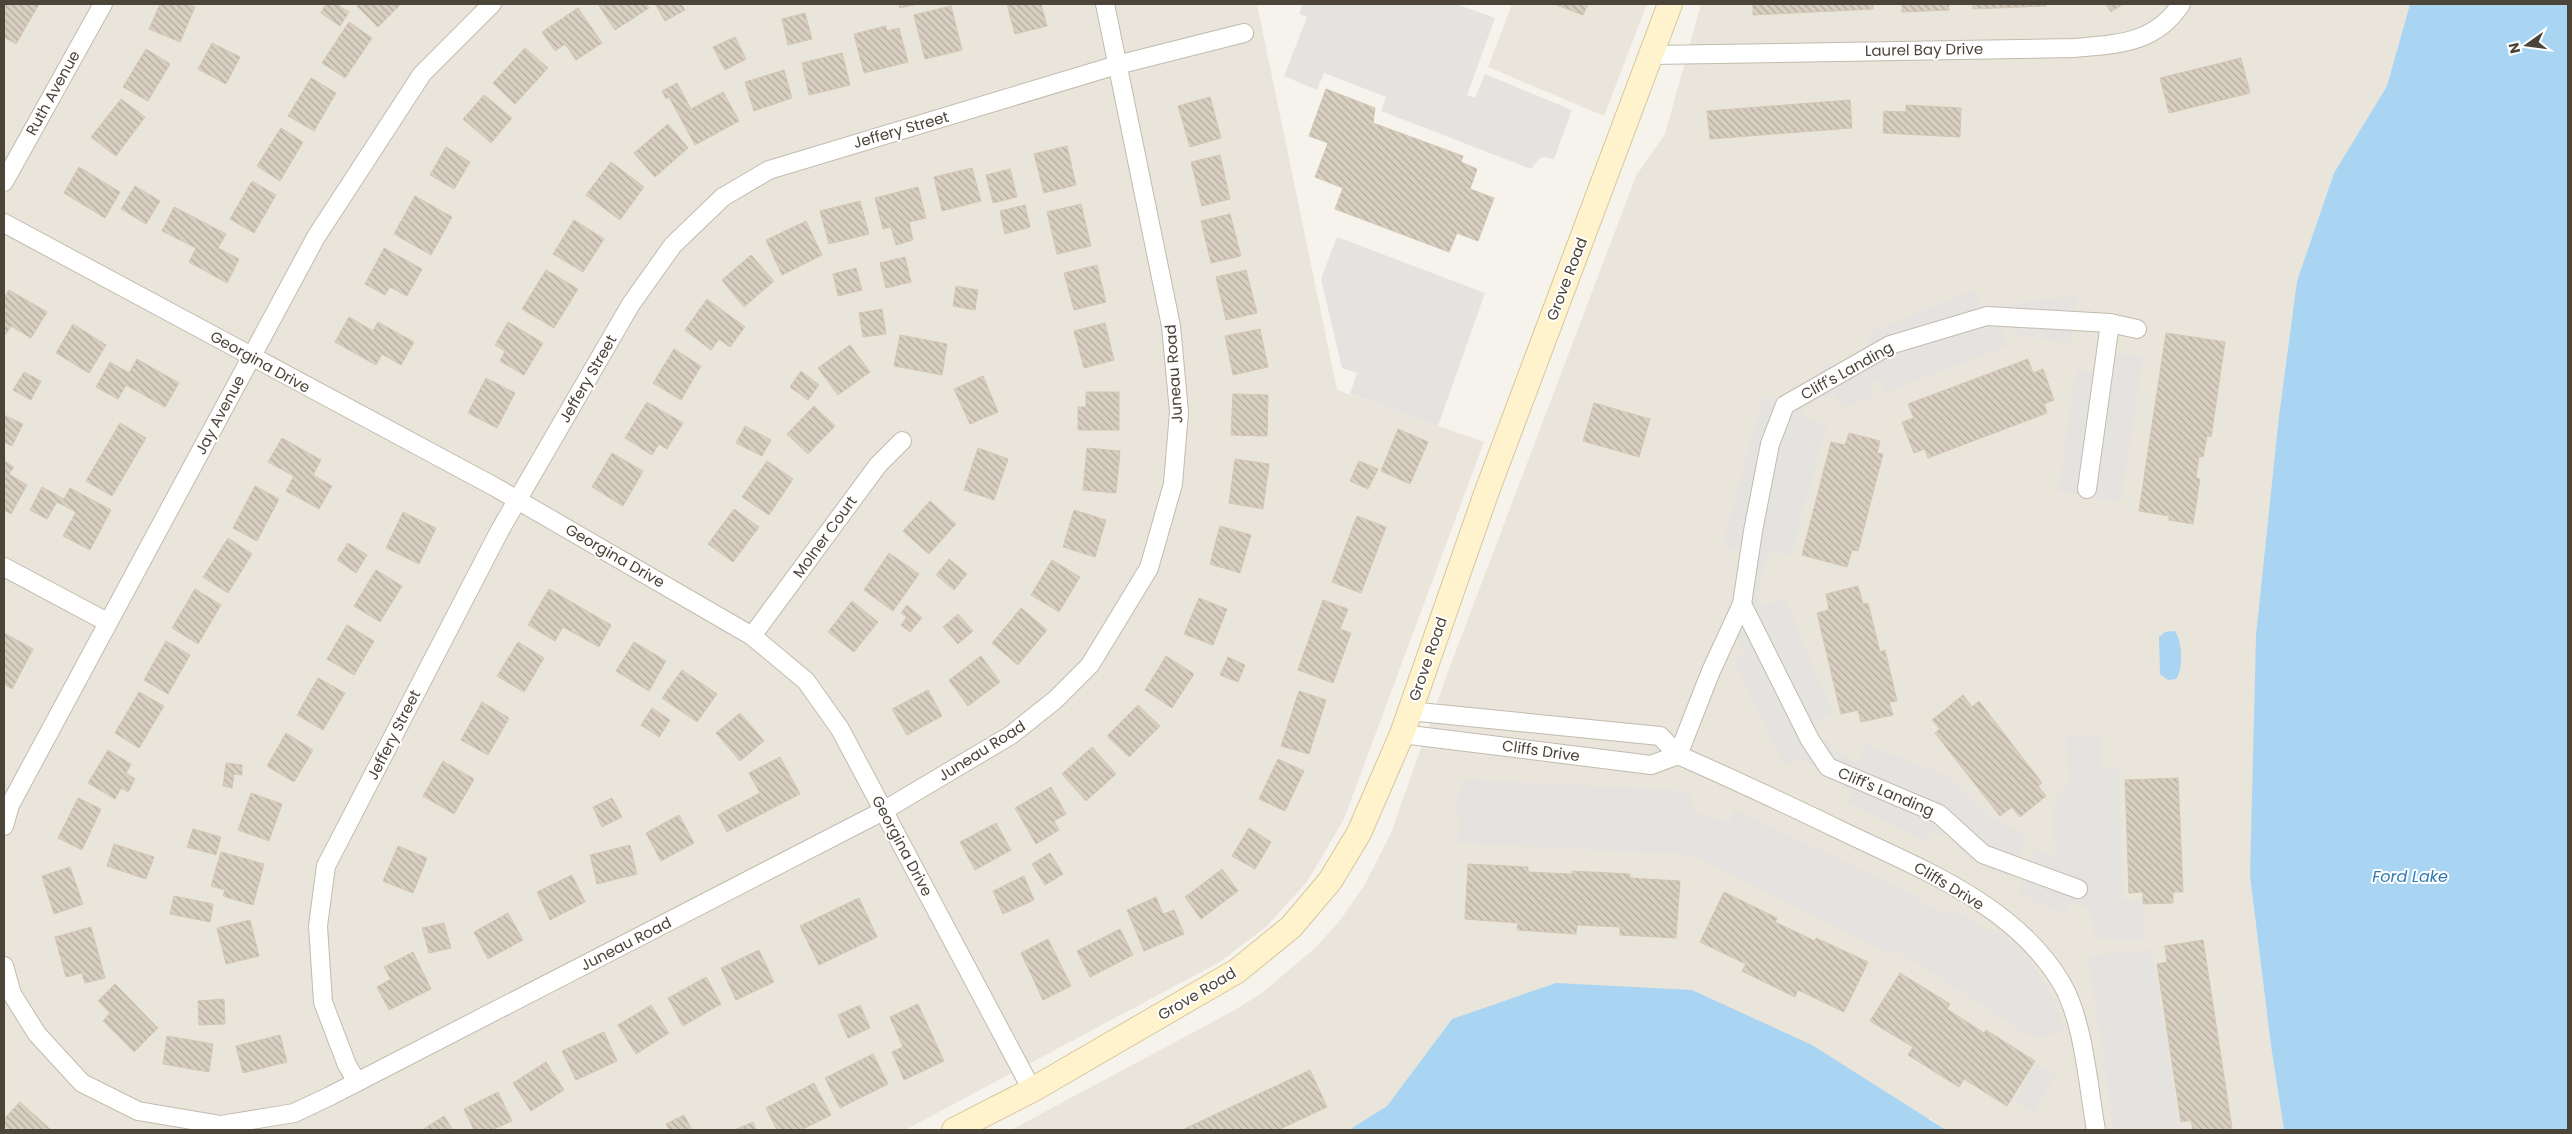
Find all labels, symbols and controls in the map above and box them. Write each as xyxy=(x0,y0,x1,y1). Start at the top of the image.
north arrow xyxy=(2502,20,2552,70)
street label: Laurel Bay Drive xyxy=(1865,38,1983,61)
text: N xyxy=(2503,41,2525,56)
street label: Ruth Avenue xyxy=(21,47,85,139)
street label: Jeffery Street xyxy=(851,106,951,153)
street label: Grove Road xyxy=(1541,234,1592,323)
street label: Juneau Road xyxy=(1160,324,1187,424)
street label: Georgina Drive xyxy=(206,325,314,398)
street label: Jeffery Street xyxy=(554,331,621,427)
street label: Cliff's Landing xyxy=(1797,336,1897,405)
street label: Jay Avenue xyxy=(190,371,249,458)
street label: Molner Court xyxy=(788,491,861,582)
street label: Georgina Drive xyxy=(562,519,669,593)
street label: Grove Road xyxy=(1403,614,1452,704)
street label: Jeffery Street xyxy=(362,686,425,783)
street label: Juneau Road xyxy=(934,715,1029,786)
street label: Cliffs Drive xyxy=(1501,735,1581,766)
street label: Cliff's Landing xyxy=(1835,762,1938,821)
street label: Georgina Drive xyxy=(867,792,938,900)
street label: Cliffs Drive xyxy=(1910,856,1988,915)
water label: Ford Lake xyxy=(2372,865,2448,888)
street label: Juneau Road xyxy=(577,912,675,975)
street label: Grove Road xyxy=(1154,962,1240,1025)

